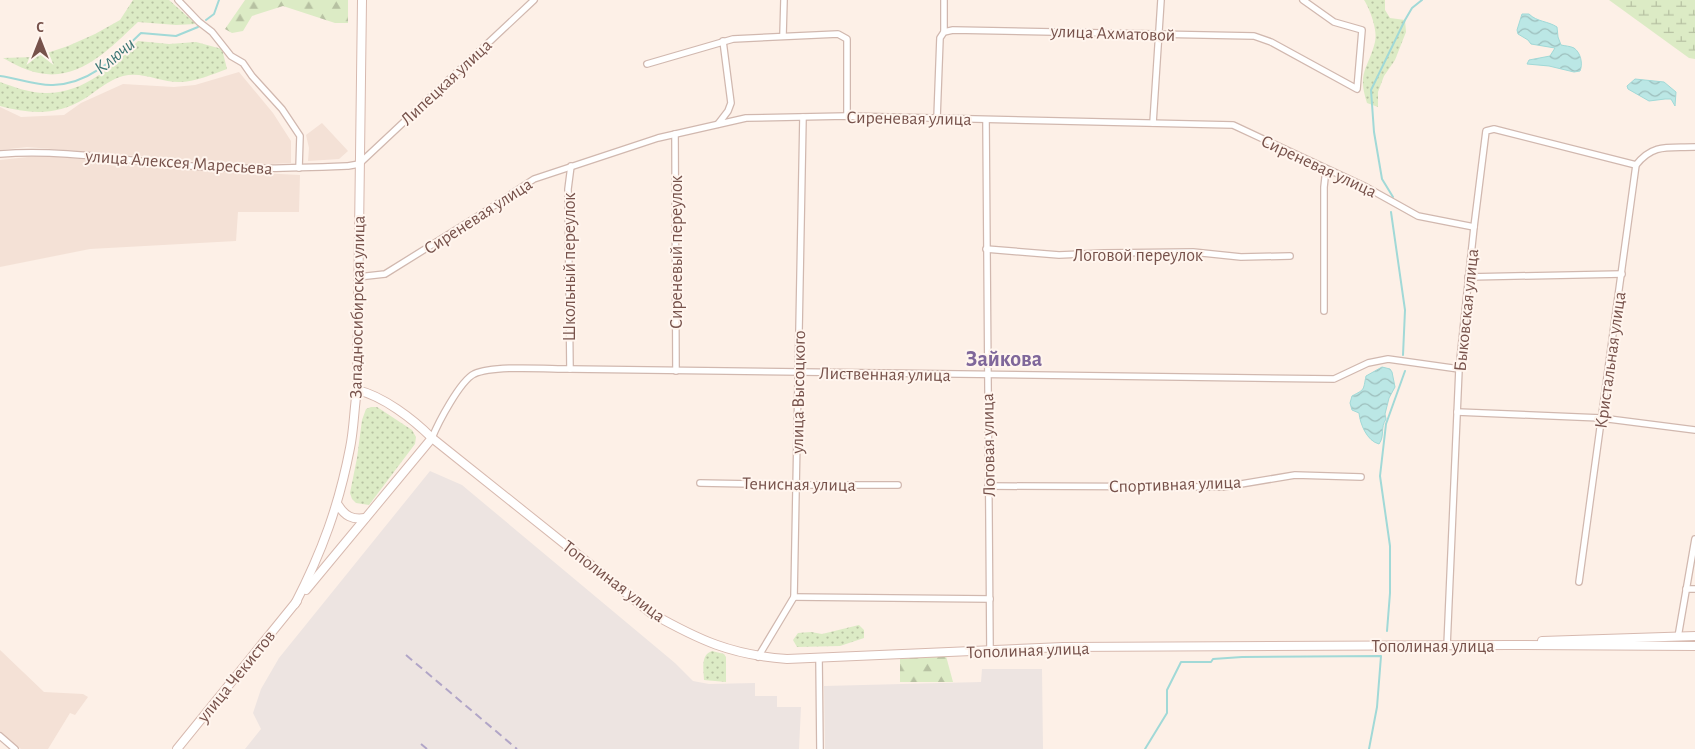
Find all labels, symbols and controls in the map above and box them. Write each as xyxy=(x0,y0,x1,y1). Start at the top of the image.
north arrow xyxy=(15,15,65,65)
text: С xyxy=(36,21,44,35)
street label: улица Ахматовой xyxy=(1049,23,1176,45)
water label: Ключи xyxy=(91,34,139,78)
street label: Липецкая улица xyxy=(398,36,496,129)
street label: Сиреневая улица xyxy=(846,109,972,129)
street label: Сиреневая улица xyxy=(1258,132,1379,202)
street label: улица Алексея Маресьева xyxy=(84,147,273,179)
street label: Сиреневый переулок xyxy=(668,174,686,329)
street label: Сиреневая улица xyxy=(421,175,536,258)
street label: Школьный переулок xyxy=(561,192,579,342)
street label: Западносибирская улица xyxy=(346,215,369,399)
street label: Логовой переулок xyxy=(1073,247,1204,265)
street label: Быковская улица xyxy=(1452,248,1482,372)
street label: Кристальная улица xyxy=(1592,290,1630,430)
street label: улица Высоцкого xyxy=(789,330,809,455)
district label: Зайкова xyxy=(966,348,1042,370)
street label: Лиственная улица xyxy=(819,365,951,385)
street label: Логовая улица xyxy=(979,393,999,497)
street label: Спортивная улица xyxy=(1108,474,1242,496)
street label: Тенисная улица xyxy=(742,475,856,495)
street label: Тополиная улица xyxy=(559,538,668,626)
street label: улица Чекистов xyxy=(194,627,279,727)
street label: Тополиная улица xyxy=(1371,638,1495,656)
street label: Тополиная улица xyxy=(966,640,1090,662)

